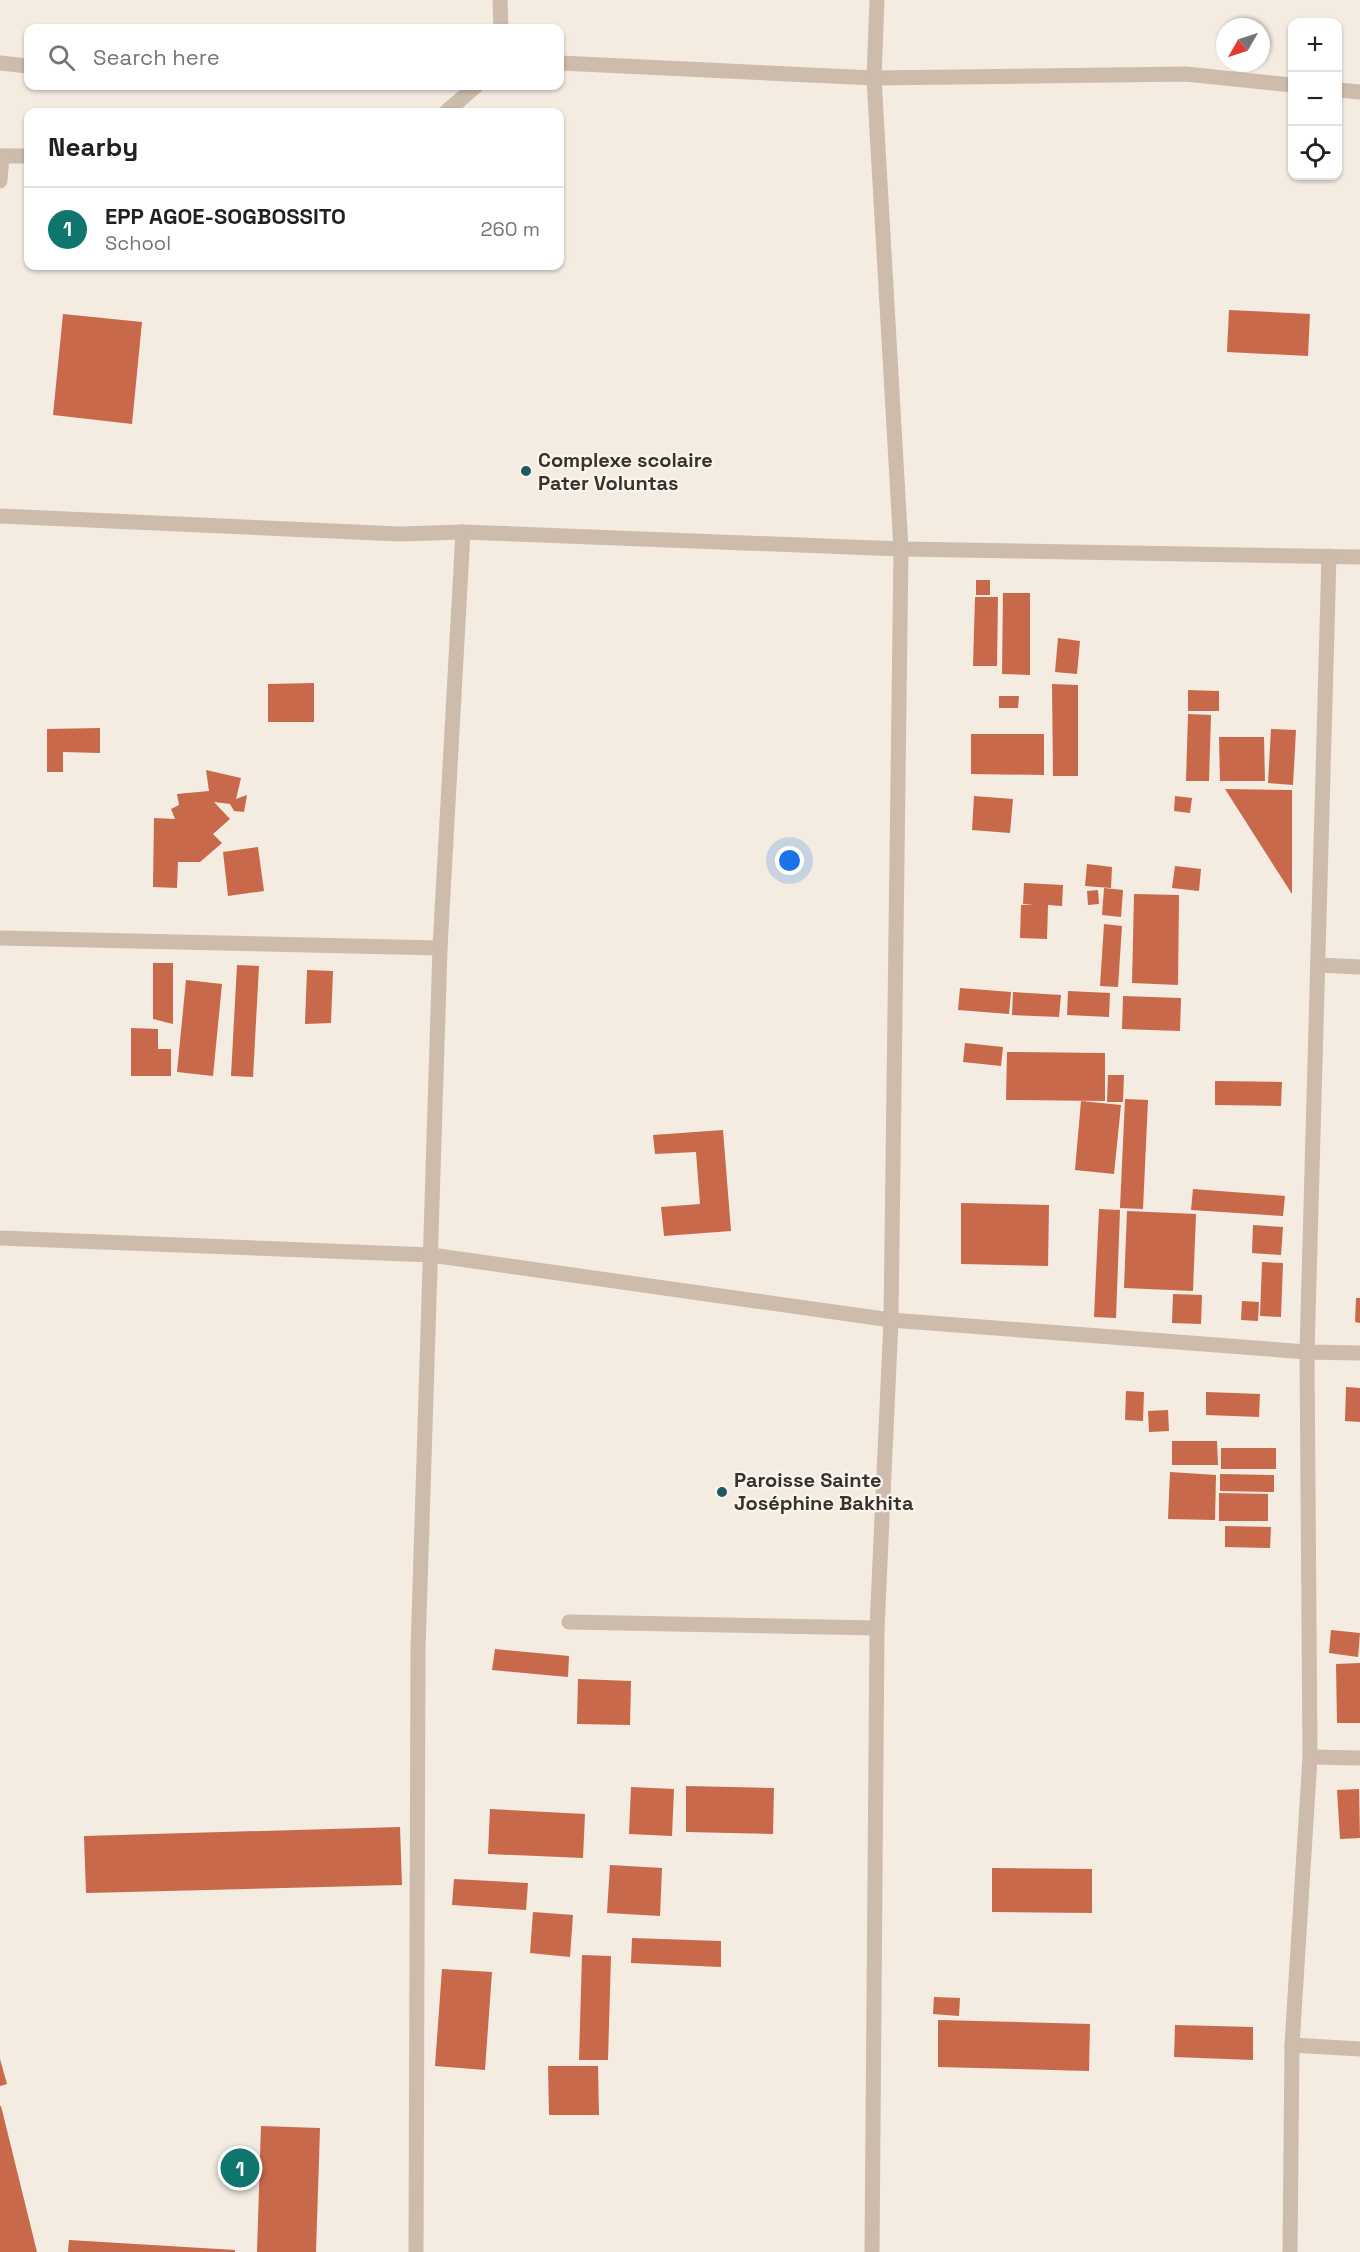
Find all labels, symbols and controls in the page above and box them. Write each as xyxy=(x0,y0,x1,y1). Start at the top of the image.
north arrow xyxy=(1216,18,1270,72)
map controls xyxy=(1288,18,1342,180)
button: + xyxy=(1288,18,1342,72)
search box xyxy=(24,24,564,90)
icon: search xyxy=(45,41,78,74)
text: Search here xyxy=(93,43,220,71)
button: − xyxy=(1288,72,1342,126)
button: locate xyxy=(1288,126,1342,180)
text: Nearby xyxy=(48,130,138,164)
text: EPP AGOE-SOGBOSSITO xyxy=(105,202,346,230)
text: 1 xyxy=(63,216,72,242)
text: 260 m xyxy=(481,216,540,242)
text: School xyxy=(105,230,171,256)
place label: Complexe scolaire Pater Voluntas xyxy=(538,447,713,496)
marker: Complexe scolaire Pater Voluntas xyxy=(519,464,533,478)
your location xyxy=(775,846,804,875)
place label: Paroisse Sainte Joséphine Bakhita xyxy=(734,1467,914,1516)
marker: Paroisse Sainte Joséphine Bakhita xyxy=(715,1485,729,1499)
pin: 1 xyxy=(220,2146,260,2190)

